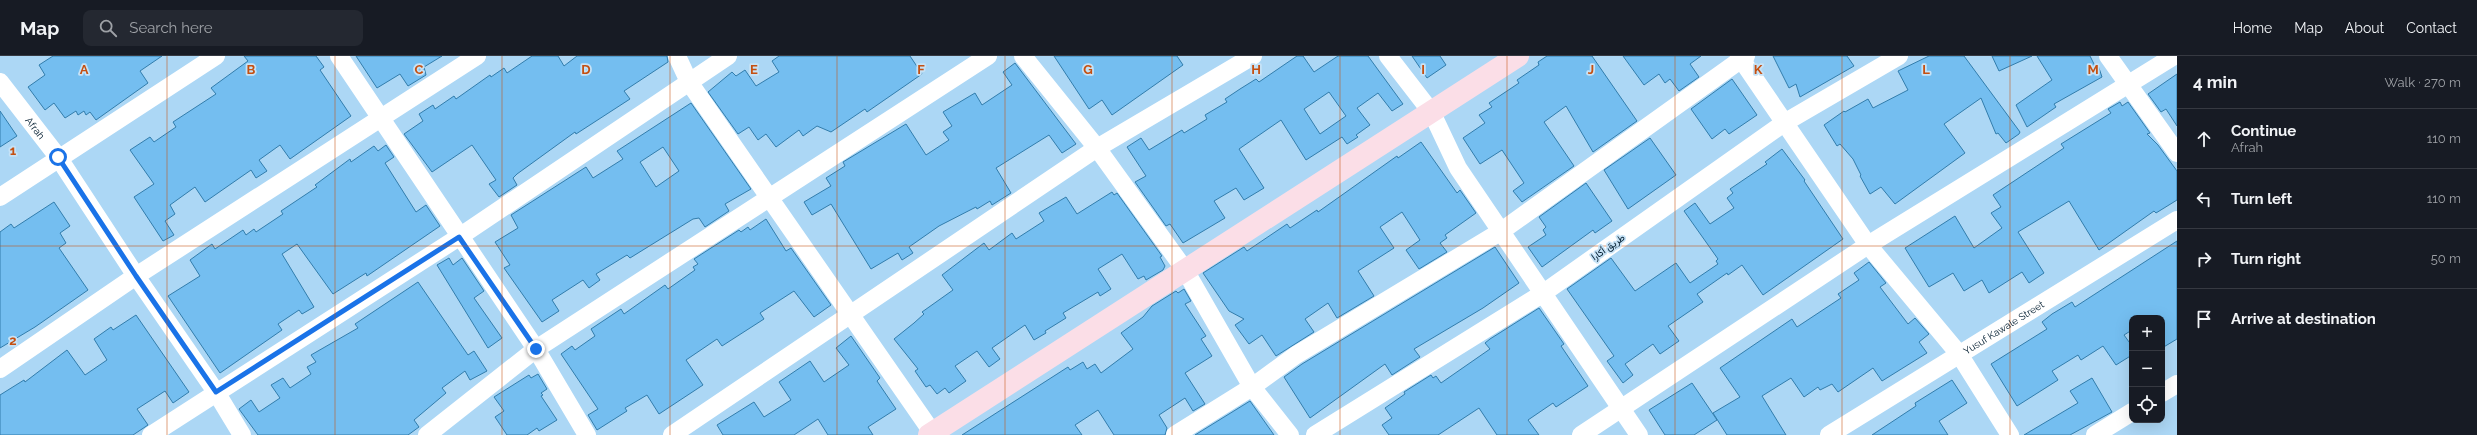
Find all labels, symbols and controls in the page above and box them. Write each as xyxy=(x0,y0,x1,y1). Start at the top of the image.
search box xyxy=(83,10,363,46)
text: Map xyxy=(20,17,59,39)
icon: search xyxy=(97,17,119,39)
text: Search here xyxy=(129,19,213,37)
text: Home xyxy=(2233,20,2272,36)
text: Map xyxy=(2294,20,2323,36)
text: About xyxy=(2345,20,2384,36)
text: Contact xyxy=(2406,20,2457,36)
text: A xyxy=(80,62,89,77)
text: B xyxy=(247,62,256,77)
text: C xyxy=(415,62,424,77)
text: D xyxy=(581,62,591,77)
text: E xyxy=(750,62,758,77)
text: F xyxy=(917,62,925,77)
text: G xyxy=(1083,62,1093,77)
text: H xyxy=(1251,62,1261,77)
text: I xyxy=(1421,62,1425,77)
text: J xyxy=(1588,62,1594,77)
text: K xyxy=(1754,62,1763,77)
text: L xyxy=(1922,62,1930,77)
text: M xyxy=(2087,62,2099,77)
text: 4 min xyxy=(2193,72,2237,92)
text: Walk · 270 m xyxy=(2385,75,2461,90)
street label: Afrah xyxy=(24,115,47,141)
text: Continue xyxy=(2231,122,2296,140)
icon: ahead xyxy=(2193,128,2215,150)
text: 110 m xyxy=(2427,131,2461,146)
text: Afrah xyxy=(2231,140,2263,155)
text: 1 xyxy=(10,143,17,158)
route start xyxy=(49,148,67,166)
icon: left xyxy=(2193,188,2215,210)
text: Turn left xyxy=(2231,190,2292,208)
text: 110 m xyxy=(2427,191,2461,206)
street label: طريق أكارا xyxy=(1589,231,1628,263)
icon: right xyxy=(2193,248,2215,270)
text: Turn right xyxy=(2231,250,2301,268)
text: 50 m xyxy=(2431,251,2461,266)
street label: Yusuf Kawale Street xyxy=(1961,298,2046,356)
icon: arrive xyxy=(2193,308,2215,330)
text: Arrive at destination xyxy=(2231,310,2376,328)
map controls xyxy=(2129,315,2165,423)
button: + xyxy=(2129,315,2165,351)
text: 2 xyxy=(9,333,17,348)
route end xyxy=(527,340,545,358)
button: − xyxy=(2129,351,2165,387)
button: locate xyxy=(2129,387,2165,423)

